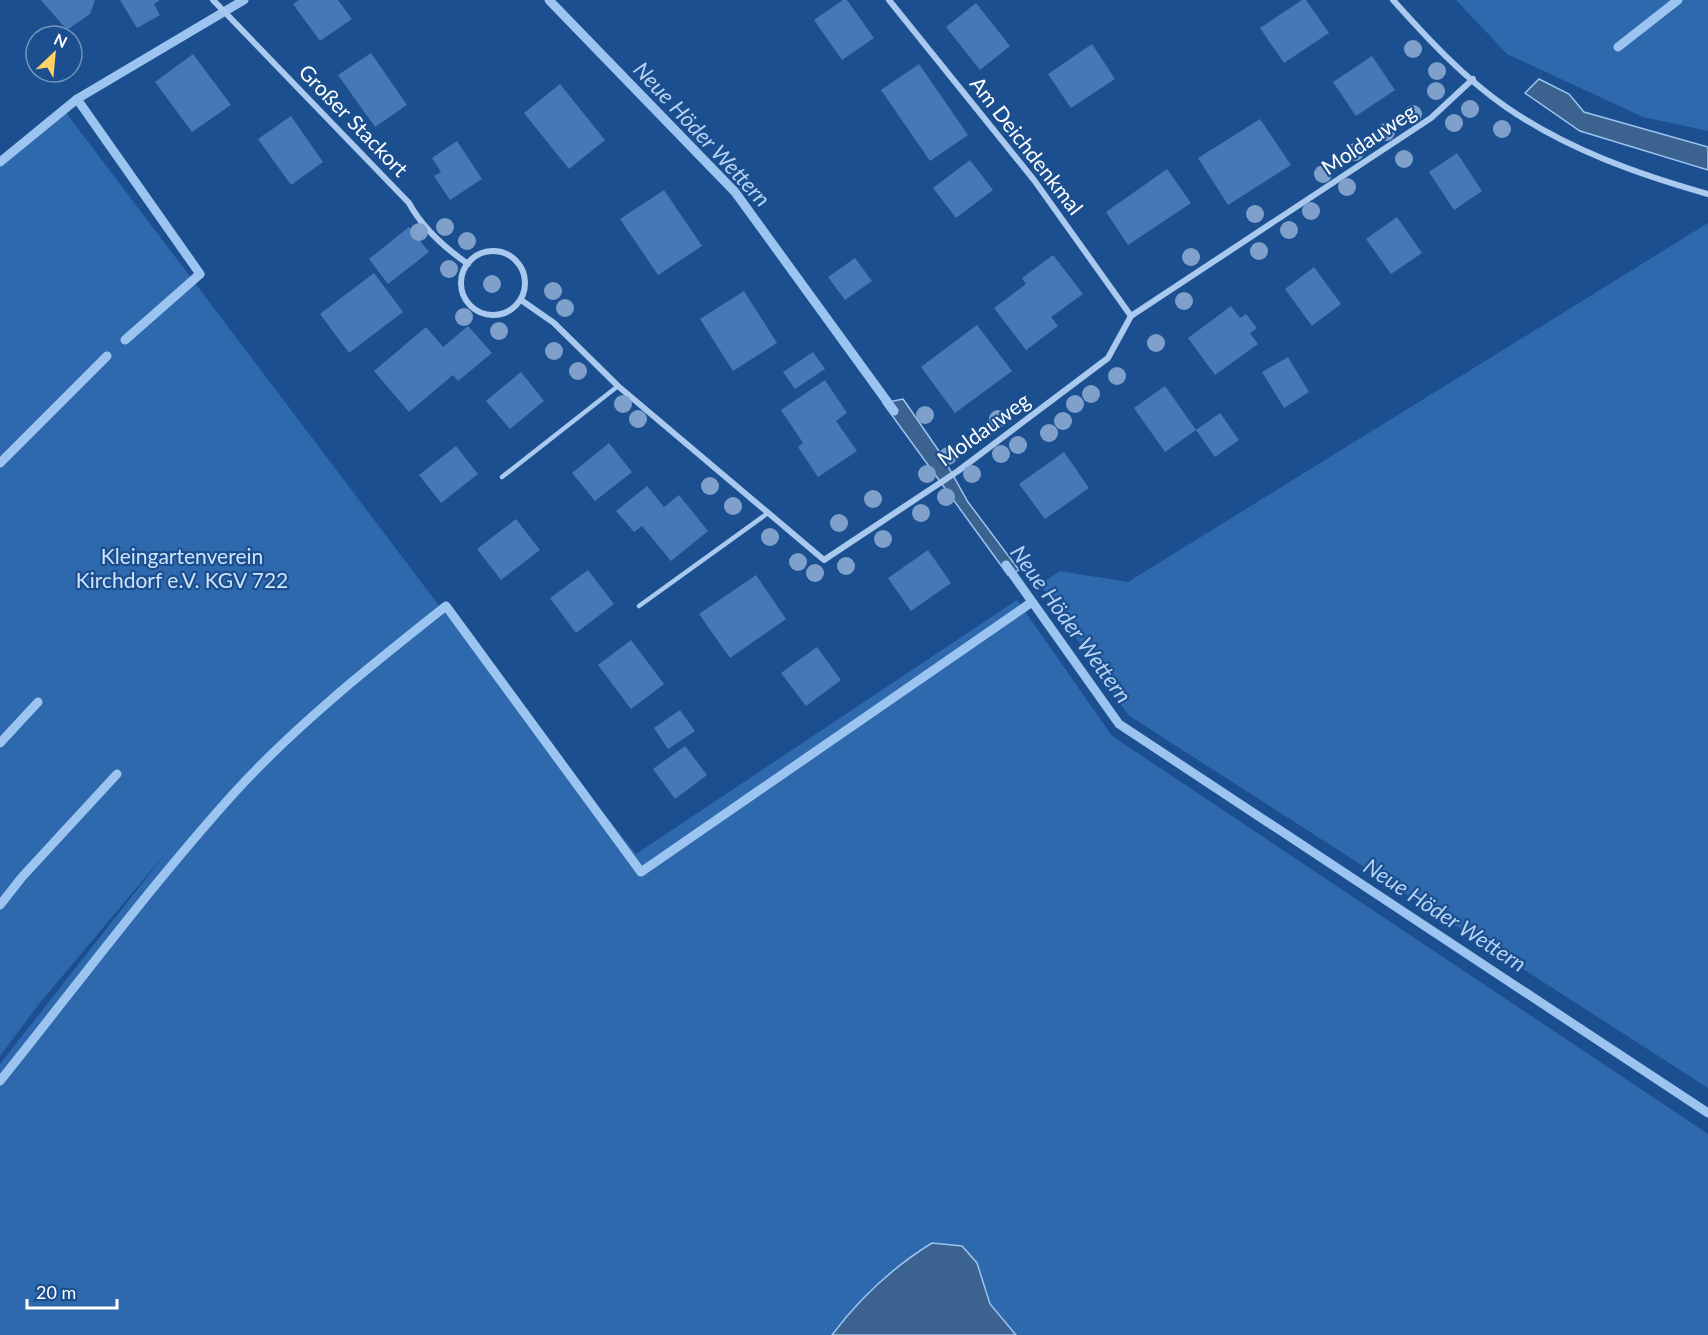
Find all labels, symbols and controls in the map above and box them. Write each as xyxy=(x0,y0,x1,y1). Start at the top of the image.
north arrow xyxy=(24,24,84,84)
text: N xyxy=(51,29,70,51)
water label: Neue Höder Wettern xyxy=(628,56,776,212)
street label: Großer Stackort xyxy=(294,59,414,182)
street label: Am Deichdenkmal xyxy=(965,71,1089,219)
street label: Moldauweg xyxy=(1316,98,1420,179)
street label: Moldauweg xyxy=(932,387,1034,471)
water label: Neue Höder Wettern xyxy=(1005,540,1138,708)
park label: Kleingartenverein Kirchdorf e.V. KGV 722 xyxy=(76,543,288,592)
water label: Neue Höder Wettern xyxy=(1359,852,1532,977)
scale bar xyxy=(27,1272,117,1310)
text: 20 m xyxy=(36,1281,76,1303)

